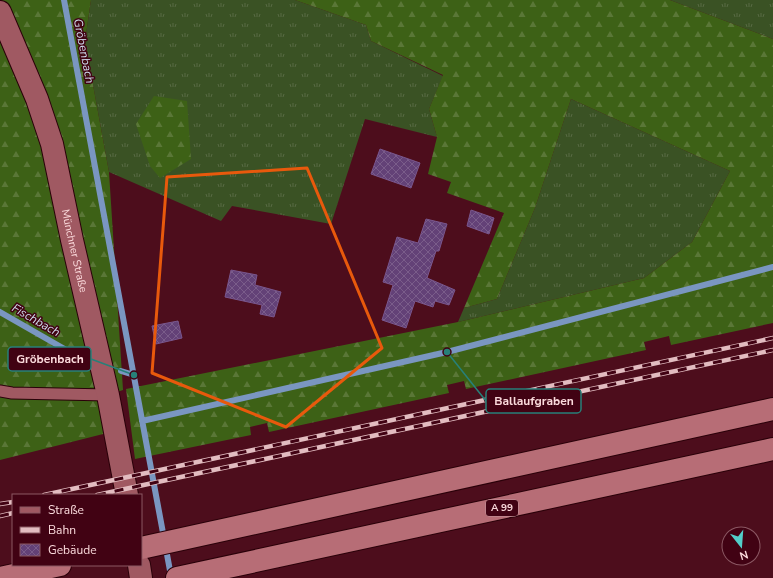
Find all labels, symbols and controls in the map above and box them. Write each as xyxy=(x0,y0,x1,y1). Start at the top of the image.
water label: Gröbenbach xyxy=(70,17,98,85)
street label: Münchner Straße xyxy=(58,208,91,294)
water label: Fischbach xyxy=(9,300,63,340)
callout: Gröbenbach xyxy=(8,347,91,371)
text: Gröbenbach xyxy=(16,351,84,367)
callout: Ballaufgraben xyxy=(486,389,581,413)
text: Ballaufgraben xyxy=(494,393,574,409)
legend xyxy=(12,494,142,566)
road number: A 99 xyxy=(486,500,518,516)
text: Straße xyxy=(48,502,84,518)
text: Bahn xyxy=(48,522,76,538)
north arrow xyxy=(721,526,761,566)
text: Gebäude xyxy=(48,542,97,558)
text: N xyxy=(738,547,750,563)

